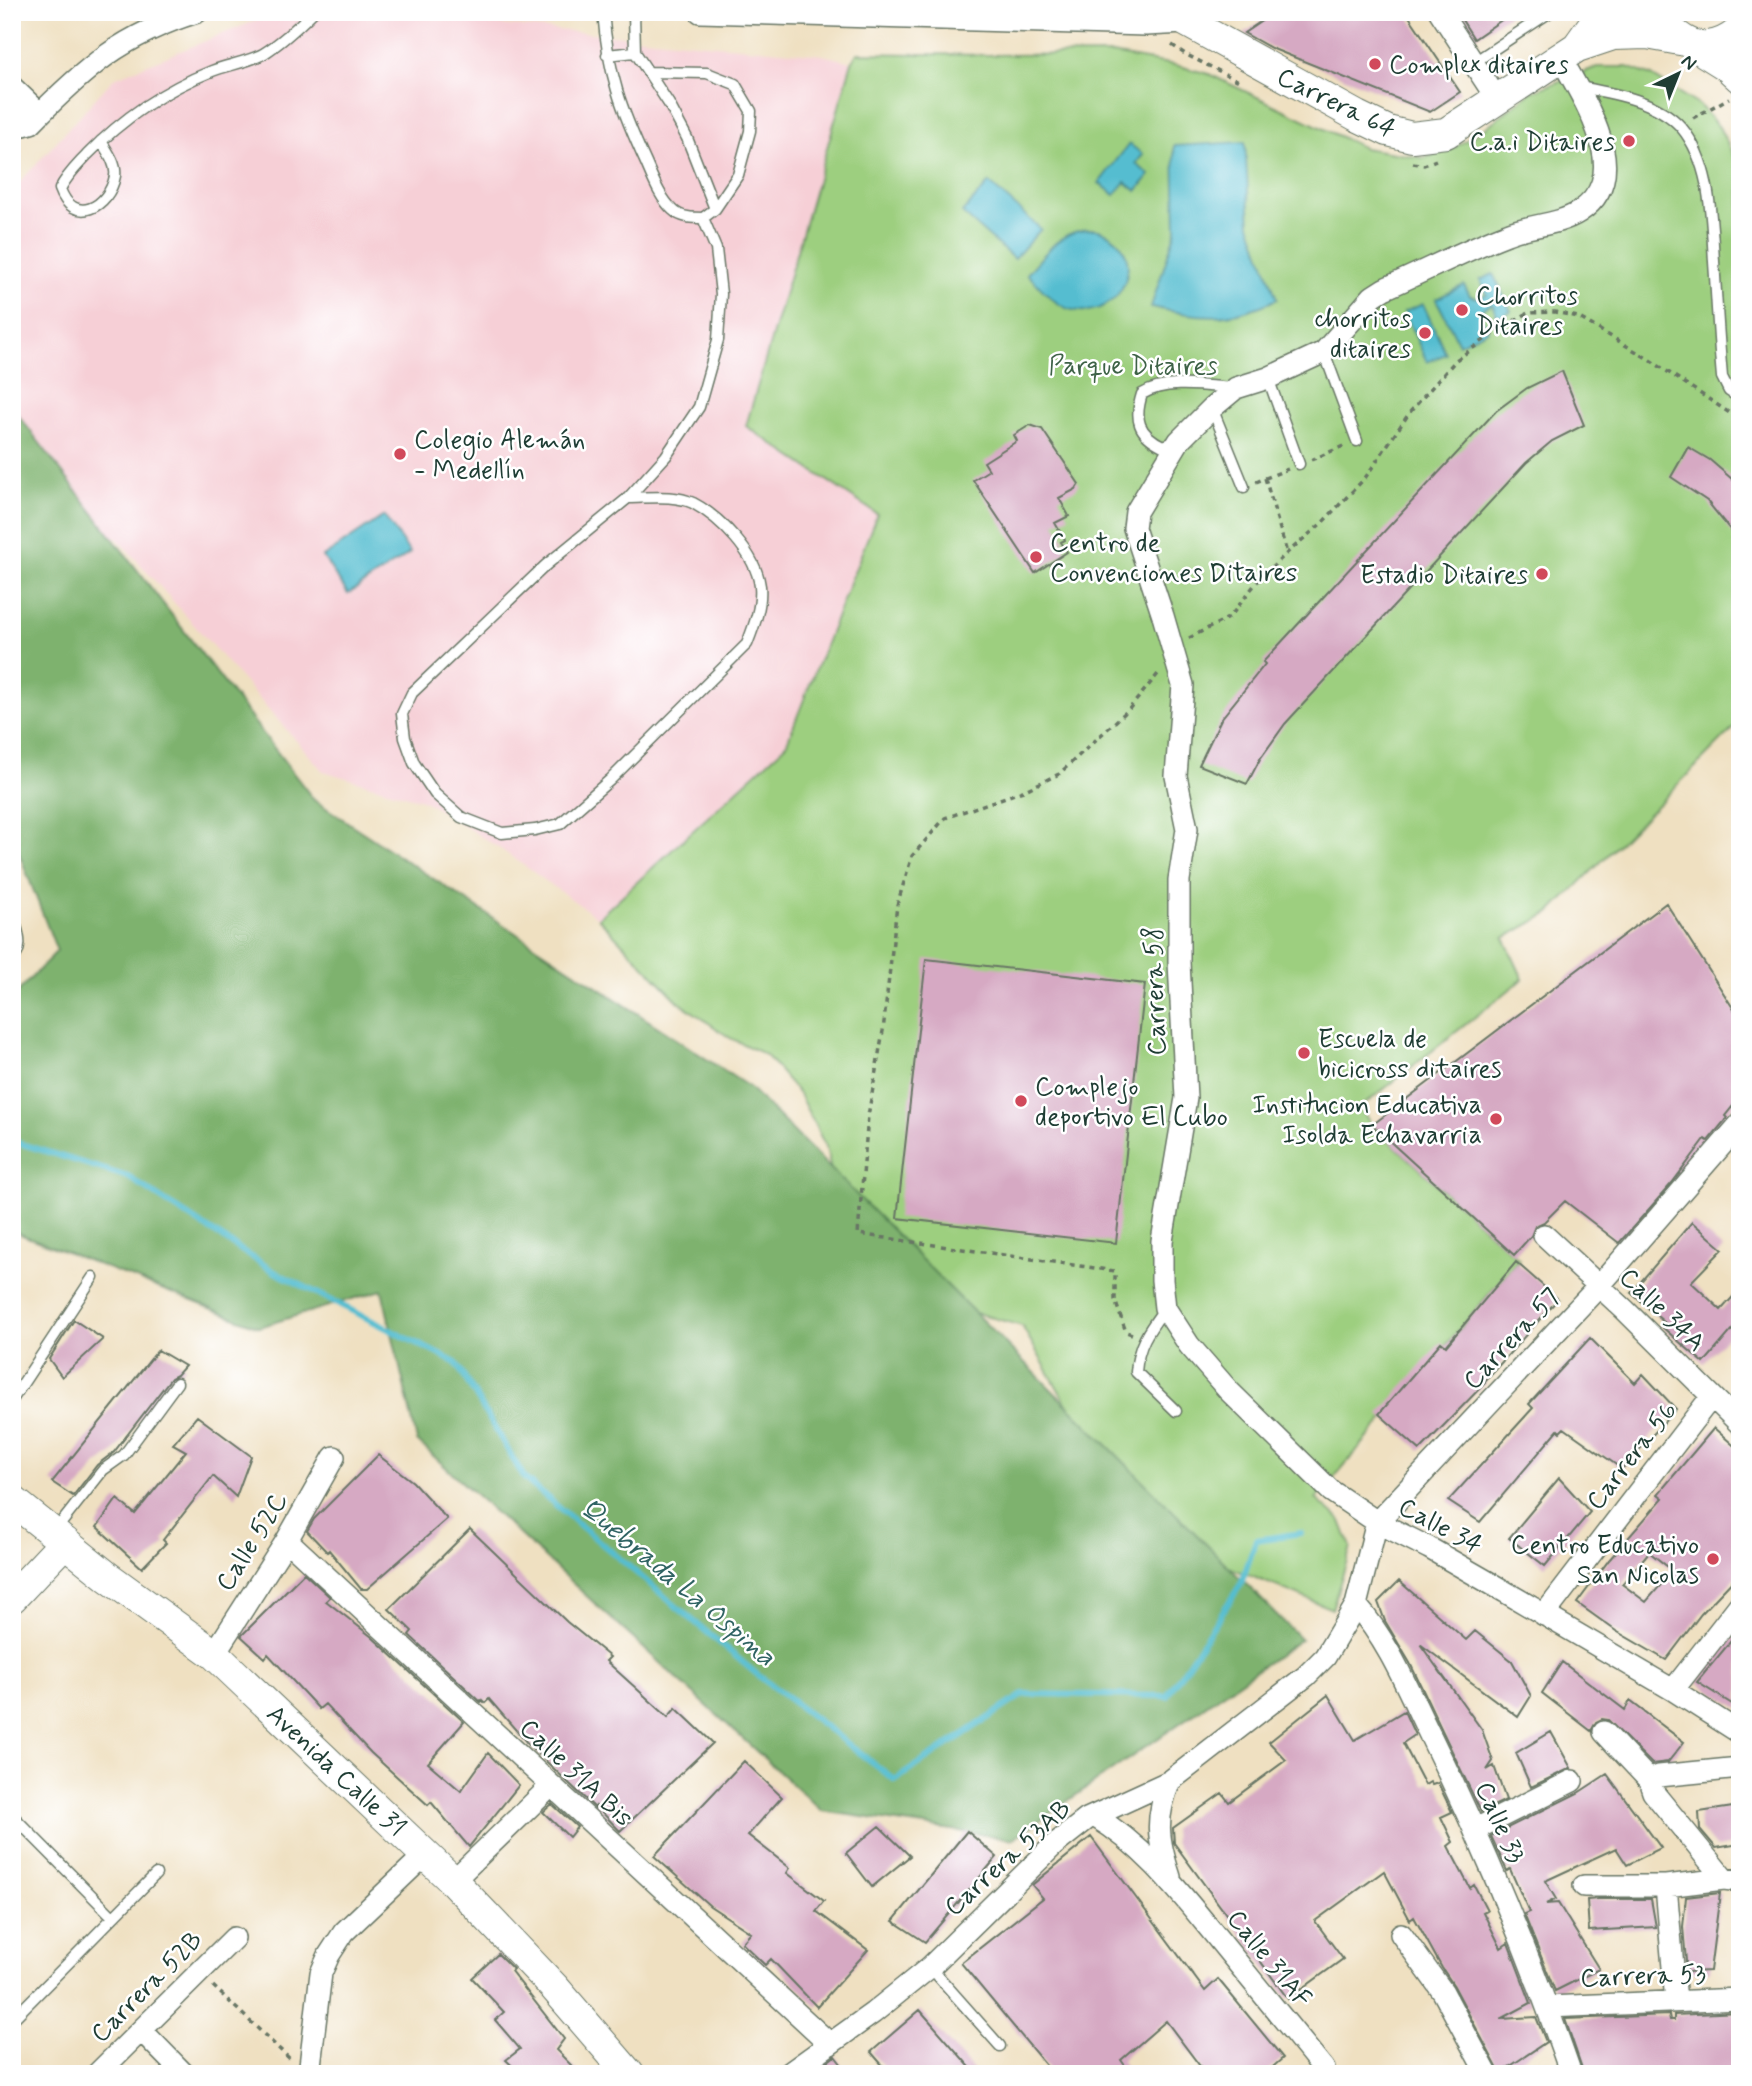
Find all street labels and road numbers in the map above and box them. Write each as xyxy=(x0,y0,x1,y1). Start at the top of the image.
street label: Carrera 64 xyxy=(1271,60,1401,147)
street label: Carrera 58 xyxy=(1137,926,1175,1056)
street label: Calle 34A xyxy=(1611,1261,1712,1360)
street label: Carrera 57 xyxy=(1456,1281,1569,1398)
street label: Carrera 56 xyxy=(1579,1395,1686,1518)
street label: Calle 52C xyxy=(209,1486,296,1598)
street label: Calle 34 xyxy=(1392,1491,1488,1563)
street label: Avenida Calle 31 xyxy=(259,1698,413,1845)
street label: Calle 31A Bis xyxy=(511,1712,640,1835)
street label: Calle 33 xyxy=(1466,1777,1532,1869)
street label: Carrera 53AB xyxy=(938,1793,1079,1924)
street label: Calle 31AF xyxy=(1219,1903,1318,2015)
street label: Carrera 52B xyxy=(84,1924,211,2051)
street label: Carrera 53 xyxy=(1580,1958,1707,1996)

